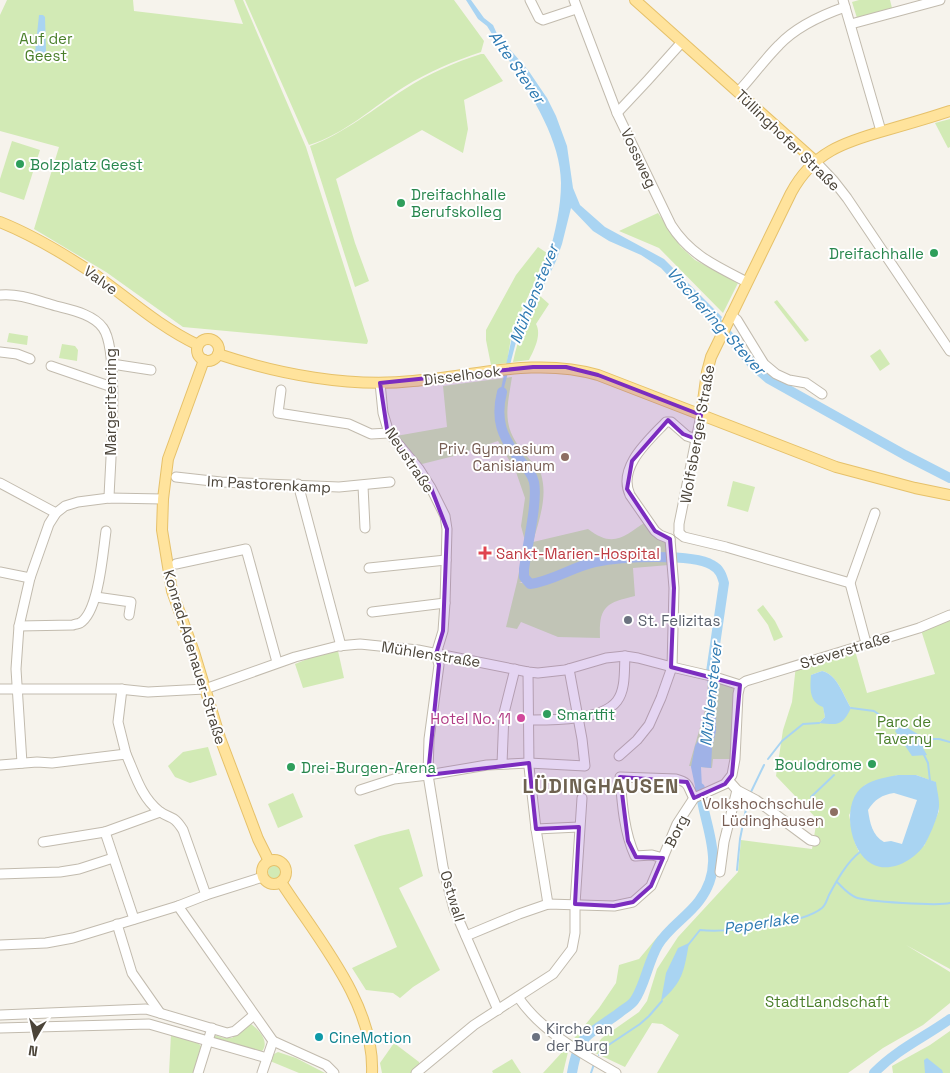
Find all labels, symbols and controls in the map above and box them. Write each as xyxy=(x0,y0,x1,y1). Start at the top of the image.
water label: Alte Stever xyxy=(484,26,551,109)
park label: Auf der Geest xyxy=(19,29,73,65)
street label: Tüllinghofer Straße xyxy=(732,85,844,195)
street label: Vossweg xyxy=(617,125,661,191)
place label: Bolzplatz Geest xyxy=(30,155,143,174)
marker: Bolzplatz Geest xyxy=(14,158,26,170)
place label: Dreifachhalle Berufskolleg xyxy=(411,185,506,221)
marker: Dreifachhalle Berufskolleg xyxy=(395,197,407,209)
water label: Mühlenstever xyxy=(505,240,564,347)
place label: Dreifachhalle xyxy=(829,244,924,263)
marker: Dreifachhalle xyxy=(928,247,940,259)
street label: Valve xyxy=(80,261,122,299)
water label: Vischering-Stever xyxy=(662,263,771,381)
street label: Margeritenring xyxy=(101,348,120,456)
street label: Disselhook xyxy=(422,361,502,389)
street label: Wolfsberger Straße xyxy=(675,363,719,505)
street label: Neustraße xyxy=(381,424,439,496)
place label: Priv. Gymnasium Canisianum xyxy=(439,439,555,475)
marker: Priv. Gymnasium Canisianum xyxy=(559,451,571,463)
street label: Im Pastorenkamp xyxy=(207,471,331,497)
place label: Sankt-Marien-Hospital xyxy=(496,544,660,563)
marker: Sankt-Marien-Hospital xyxy=(478,546,492,560)
street label: Konrad-Adenauer-Straße xyxy=(159,567,231,747)
place label: St. Felizitas xyxy=(638,611,720,630)
marker: St. Felizitas xyxy=(622,614,634,626)
street label: Steverstraße xyxy=(798,627,893,673)
street label: Mühlenstraße xyxy=(380,637,482,671)
water label: Mühlenstever xyxy=(695,639,727,747)
place label: Smartfit xyxy=(557,705,615,724)
marker: Smartfit xyxy=(541,708,553,720)
place label: Hotel No. 11 xyxy=(430,709,511,728)
marker: Hotel No. 11 xyxy=(515,712,527,724)
park label: Parc de Taverny xyxy=(876,712,932,748)
place label: Boulodrome xyxy=(775,755,862,774)
place label: Drei-Burgen-Arena xyxy=(301,758,436,777)
marker: Boulodrome xyxy=(866,758,878,770)
marker: Drei-Burgen-Arena xyxy=(285,761,297,773)
district label: LÜDINGHAUSEN xyxy=(523,773,679,799)
place label: Volkshochschule Lüdinghausen xyxy=(702,794,824,830)
marker: Volkshochschule Lüdinghausen xyxy=(828,806,840,818)
street label: Borg xyxy=(660,811,692,851)
street label: Ostwall xyxy=(436,868,470,924)
water label: Peperlake xyxy=(722,907,800,939)
park label: StadtLandschaft xyxy=(765,992,889,1011)
north arrow xyxy=(10,1013,60,1063)
place label: Kirche an der Burg xyxy=(546,1019,613,1055)
place label: CineMotion xyxy=(329,1028,411,1047)
marker: CineMotion xyxy=(313,1031,325,1043)
marker: Kirche an der Burg xyxy=(530,1031,542,1043)
text: N xyxy=(27,1041,39,1060)

